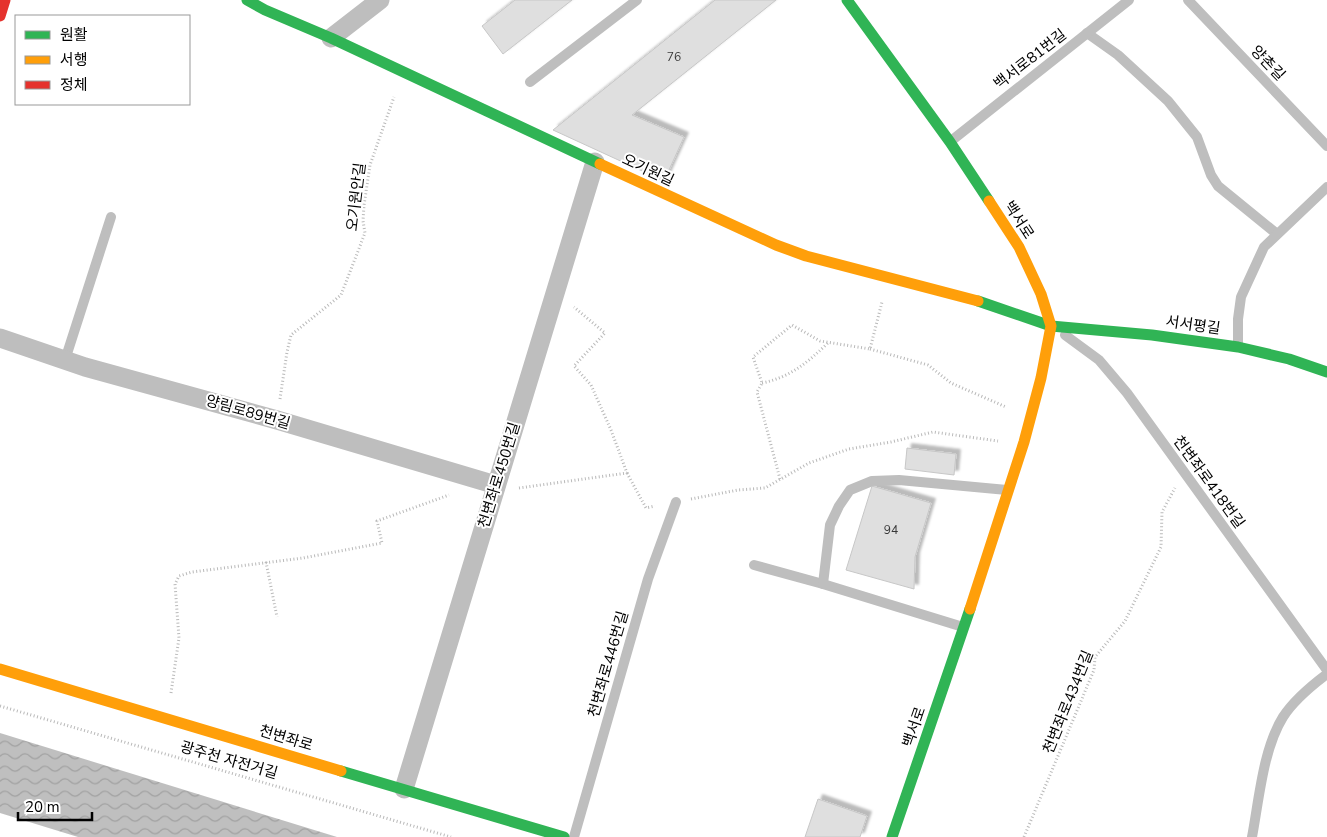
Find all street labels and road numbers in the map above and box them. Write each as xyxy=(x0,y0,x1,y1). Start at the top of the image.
street label: 백서로81번길 xyxy=(990,24,1070,94)
street label: 양촌길 xyxy=(1246,41,1290,85)
street label: 오기원길 xyxy=(619,149,677,191)
street label: 오기원안길 xyxy=(342,162,370,232)
street label: 백서로 xyxy=(999,197,1039,243)
street label: 서서평길 xyxy=(1164,311,1222,339)
street label: 양림로89번길 xyxy=(203,390,293,434)
street label: 천변좌로450번길 xyxy=(473,420,525,530)
street label: 천변좌로418번길 xyxy=(1169,432,1249,532)
street label: 천변좌로446번길 xyxy=(583,608,633,720)
street label: 천변좌로434번길 xyxy=(1038,647,1098,757)
street label: 백서로 xyxy=(898,704,930,750)
street label: 천변좌로 xyxy=(257,720,315,756)
street label: 광주천 자전거길 xyxy=(178,737,280,783)

